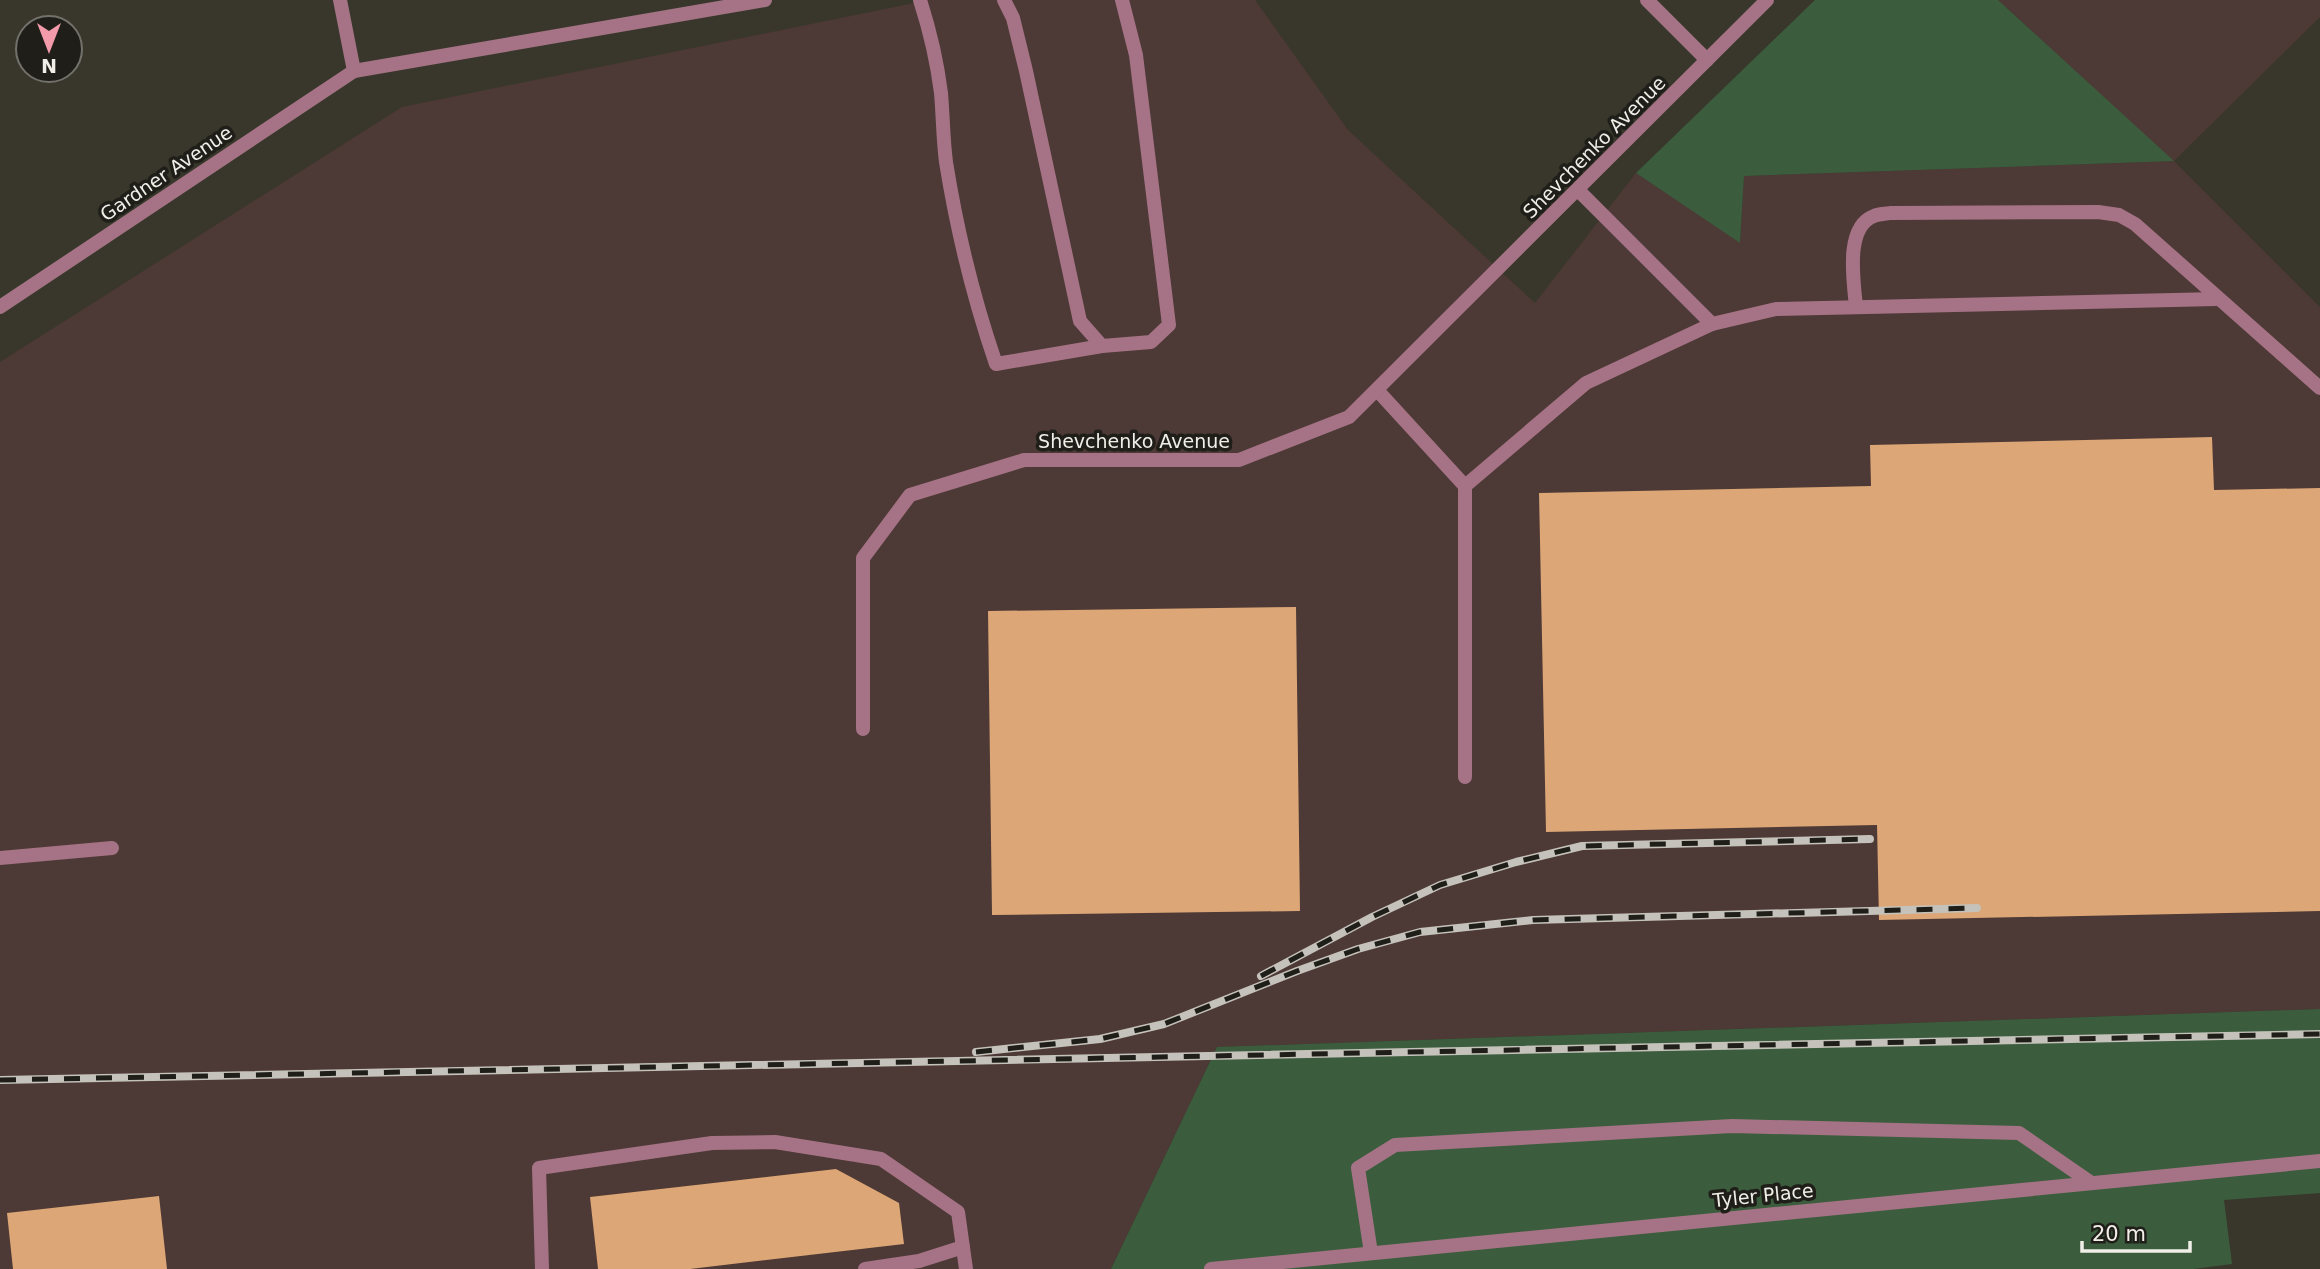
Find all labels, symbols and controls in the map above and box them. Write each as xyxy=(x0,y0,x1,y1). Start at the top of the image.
north arrow xyxy=(14,14,84,84)
text: N xyxy=(41,55,57,77)
street label: Shevchenko Avenue xyxy=(1518,71,1670,223)
street label: Gardner Avenue xyxy=(96,121,236,225)
street label: Shevchenko Avenue xyxy=(1038,430,1230,452)
street label: Tyler Place xyxy=(1711,1179,1814,1211)
scale bar xyxy=(2082,1210,2190,1254)
text: 20 m xyxy=(2092,1222,2146,1246)

